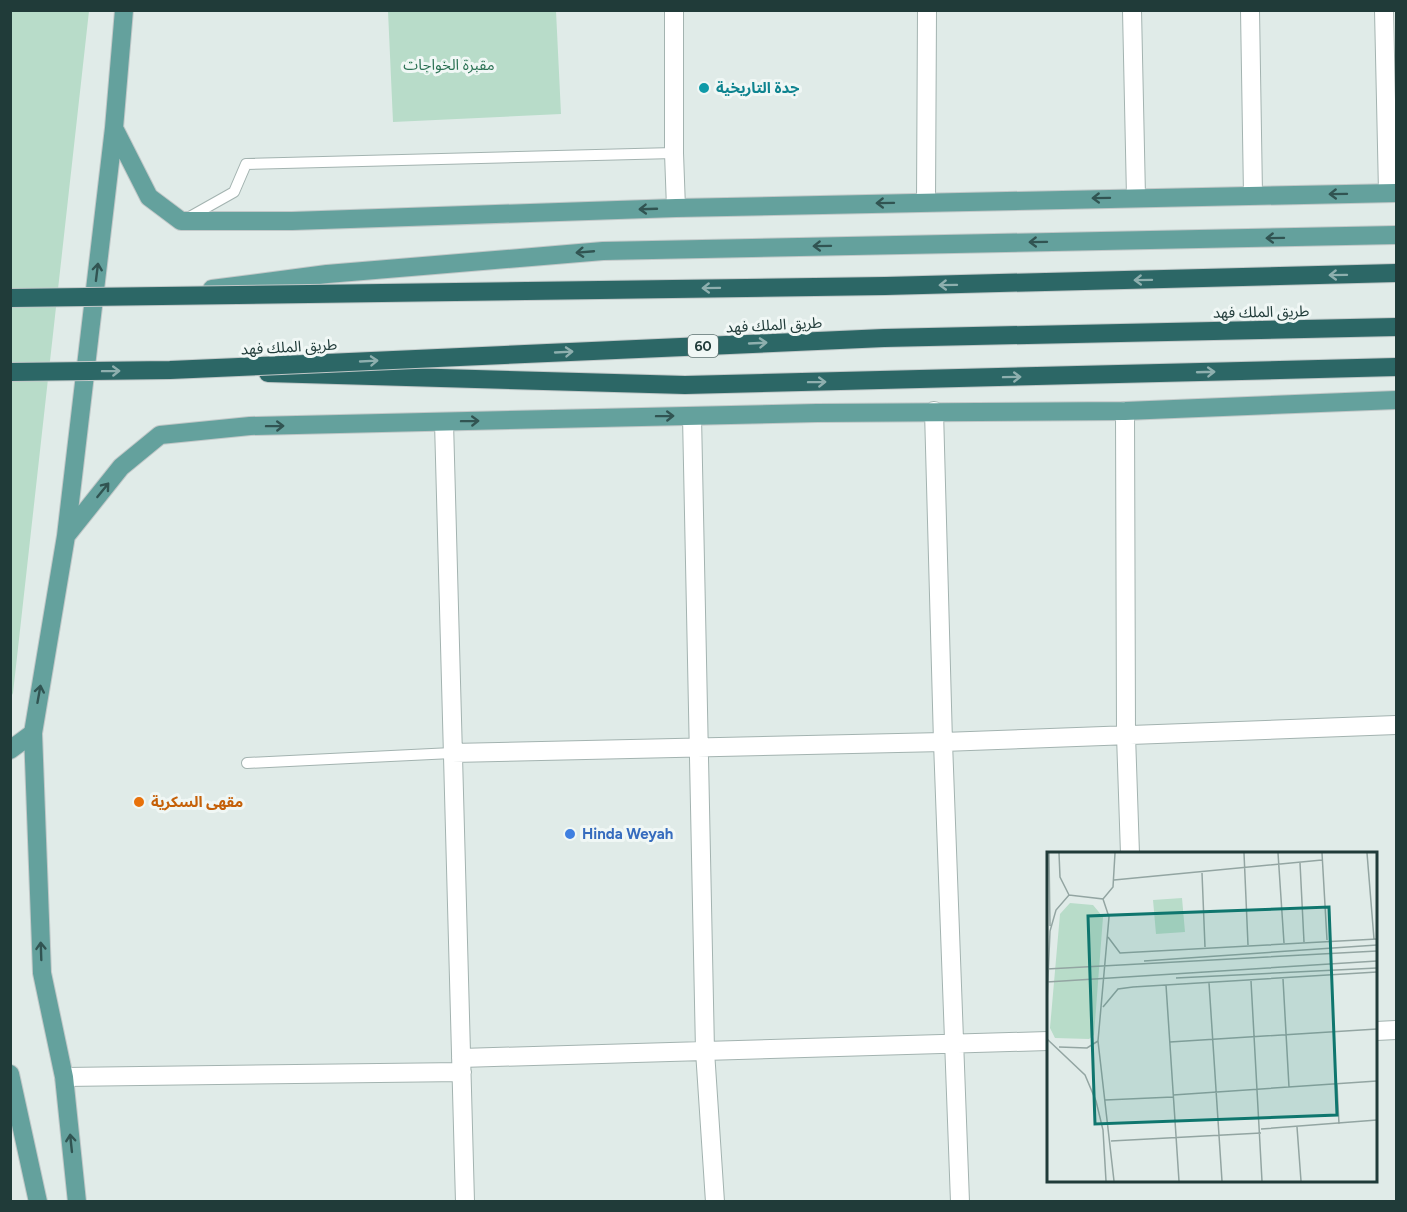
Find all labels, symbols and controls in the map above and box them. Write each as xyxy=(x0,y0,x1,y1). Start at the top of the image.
park label: مقبرة الخواجات xyxy=(403,56,495,74)
place label: جدة التاريخية xyxy=(716,79,800,97)
marker: جدة التاريخية xyxy=(697,81,711,95)
one-way arrow xyxy=(1329,188,1349,199)
one-way arrow xyxy=(1092,192,1112,203)
one-way arrow xyxy=(876,197,896,209)
one-way arrow xyxy=(639,203,659,214)
one-way arrow xyxy=(1266,232,1286,244)
one-way arrow xyxy=(1029,236,1049,248)
one-way arrow xyxy=(813,241,833,252)
one-way arrow xyxy=(576,247,596,258)
one-way arrow xyxy=(92,262,103,282)
one-way arrow xyxy=(1329,269,1349,281)
one-way arrow xyxy=(1134,274,1154,286)
one-way arrow xyxy=(939,279,959,290)
one-way arrow xyxy=(702,282,722,294)
street label: طريق الملك فهد xyxy=(1213,302,1309,323)
street label: طريق الملك فهد xyxy=(725,313,823,338)
street label: طريق الملك فهد xyxy=(240,335,338,360)
road number: 60 xyxy=(688,335,718,357)
one-way arrow xyxy=(748,338,768,349)
one-way arrow xyxy=(553,347,573,358)
one-way arrow xyxy=(358,356,378,367)
one-way arrow xyxy=(100,365,120,377)
one-way arrow xyxy=(1196,367,1216,378)
one-way arrow xyxy=(1001,372,1021,383)
one-way arrow xyxy=(806,376,826,388)
one-way arrow xyxy=(654,411,674,422)
one-way arrow xyxy=(459,416,479,427)
one-way arrow xyxy=(264,420,284,431)
one-way arrow xyxy=(96,482,109,498)
one-way arrow xyxy=(34,684,45,704)
place label: مقهى السكرية xyxy=(151,793,243,811)
marker: مقهى السكرية xyxy=(132,795,146,809)
place label: Hinda Weyah xyxy=(582,825,673,843)
marker: Hinda Weyah xyxy=(563,827,577,841)
inset map xyxy=(1047,852,1377,1182)
one-way arrow xyxy=(35,942,47,962)
one-way arrow xyxy=(65,1134,76,1154)

